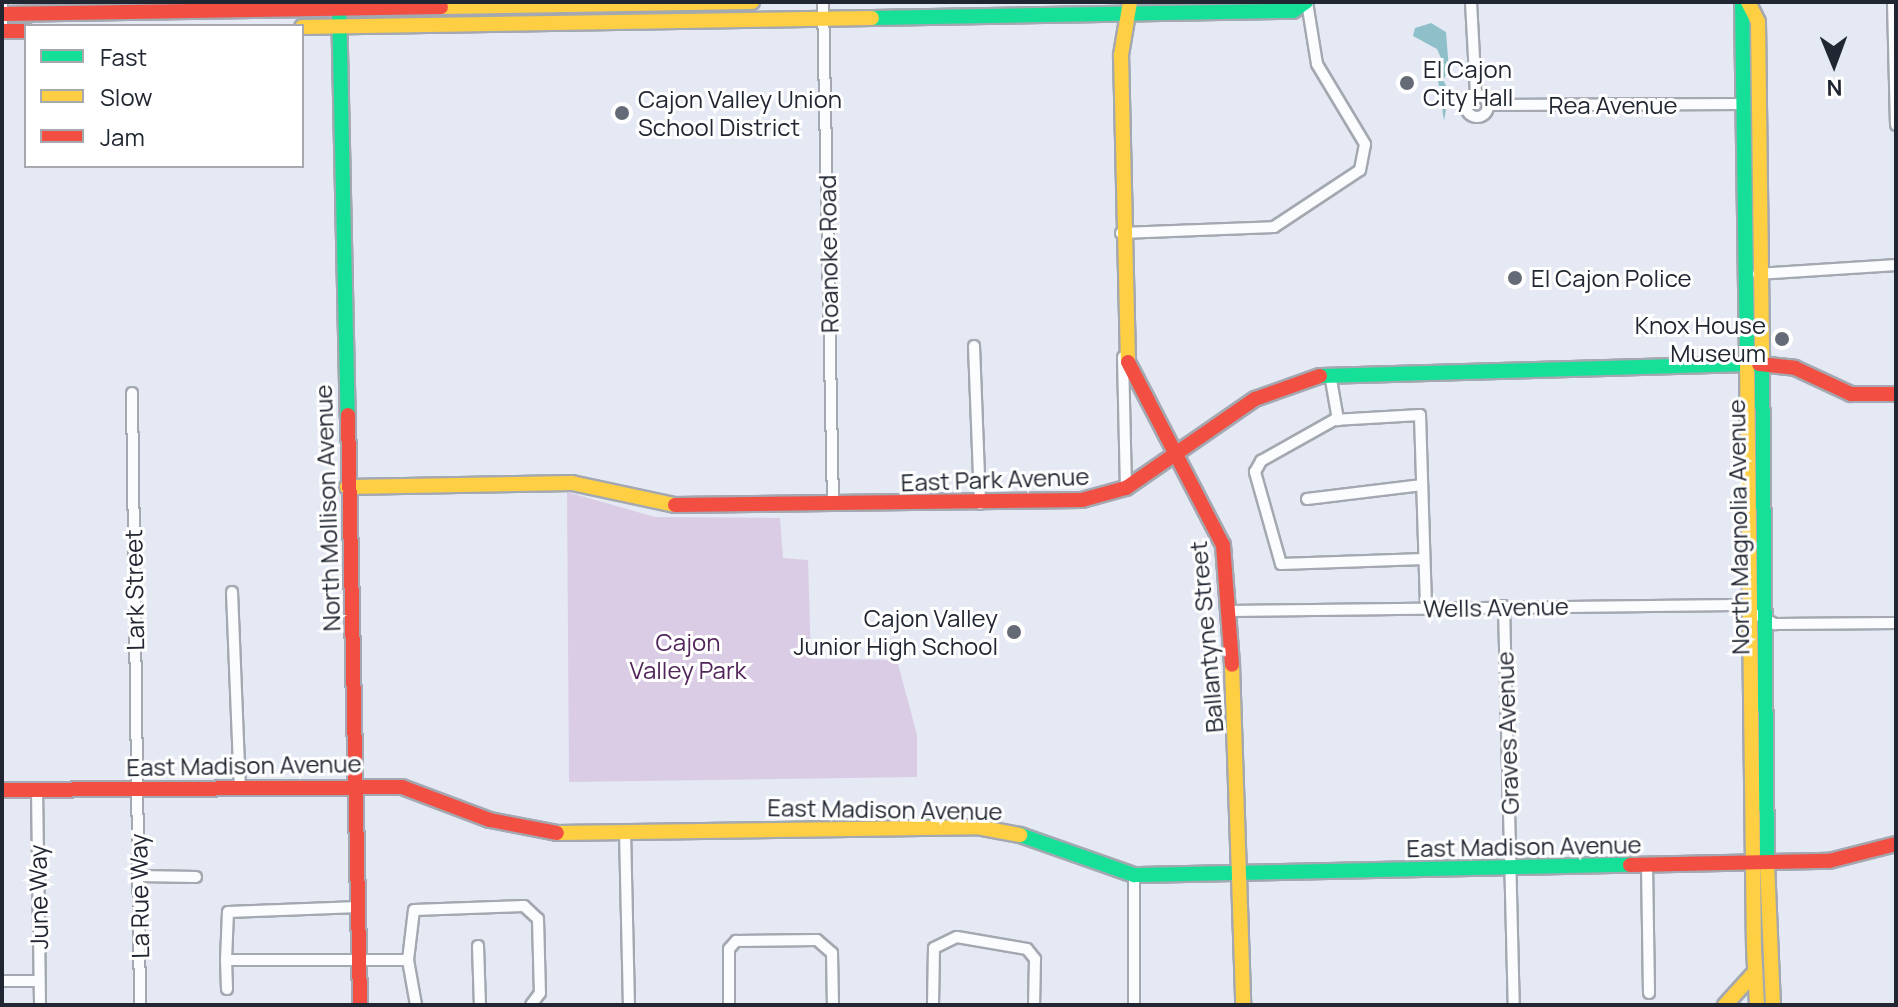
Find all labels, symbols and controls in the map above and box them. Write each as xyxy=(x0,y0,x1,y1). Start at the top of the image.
legend xyxy=(24,24,304,168)
north arrow xyxy=(1794,24,1874,104)
text: Fast xyxy=(100,40,147,73)
place label: El Cajon City Hall xyxy=(1423,55,1513,111)
text: N xyxy=(1826,73,1843,103)
marker: El Cajon City Hall xyxy=(1398,74,1416,92)
text: Slow xyxy=(100,80,153,113)
place label: Cajon Valley Union School District xyxy=(638,85,842,141)
street label: Rea Avenue xyxy=(1548,91,1678,119)
marker: Cajon Valley Union School District xyxy=(613,104,631,122)
text: Jam xyxy=(100,120,145,153)
street label: Roanoke Road xyxy=(812,175,844,333)
place label: El Cajon Police xyxy=(1531,264,1692,292)
marker: El Cajon Police xyxy=(1506,269,1524,287)
place label: Knox House Museum xyxy=(1635,311,1766,367)
marker: Knox House Museum xyxy=(1773,330,1791,348)
street label: North Mollison Avenue xyxy=(308,384,346,632)
street label: North Magnolia Avenue xyxy=(1721,399,1755,655)
street label: East Park Avenue xyxy=(900,461,1090,497)
street label: Lark Street xyxy=(119,529,149,651)
street label: Ballantyne Street xyxy=(1183,540,1229,734)
street label: Wells Avenue xyxy=(1423,591,1569,623)
place label: Cajon Valley Junior High School xyxy=(793,604,998,660)
marker: Cajon Valley Junior High School xyxy=(1005,623,1023,641)
park label: Cajon Valley Park xyxy=(629,628,747,684)
street label: Graves Avenue xyxy=(1490,651,1524,815)
street label: East Madison Avenue xyxy=(126,749,362,781)
street label: East Madison Avenue xyxy=(767,793,1003,825)
street label: East Madison Avenue xyxy=(1406,830,1642,862)
street label: La Rue Way xyxy=(124,833,154,959)
street label: June Way xyxy=(23,844,53,950)

